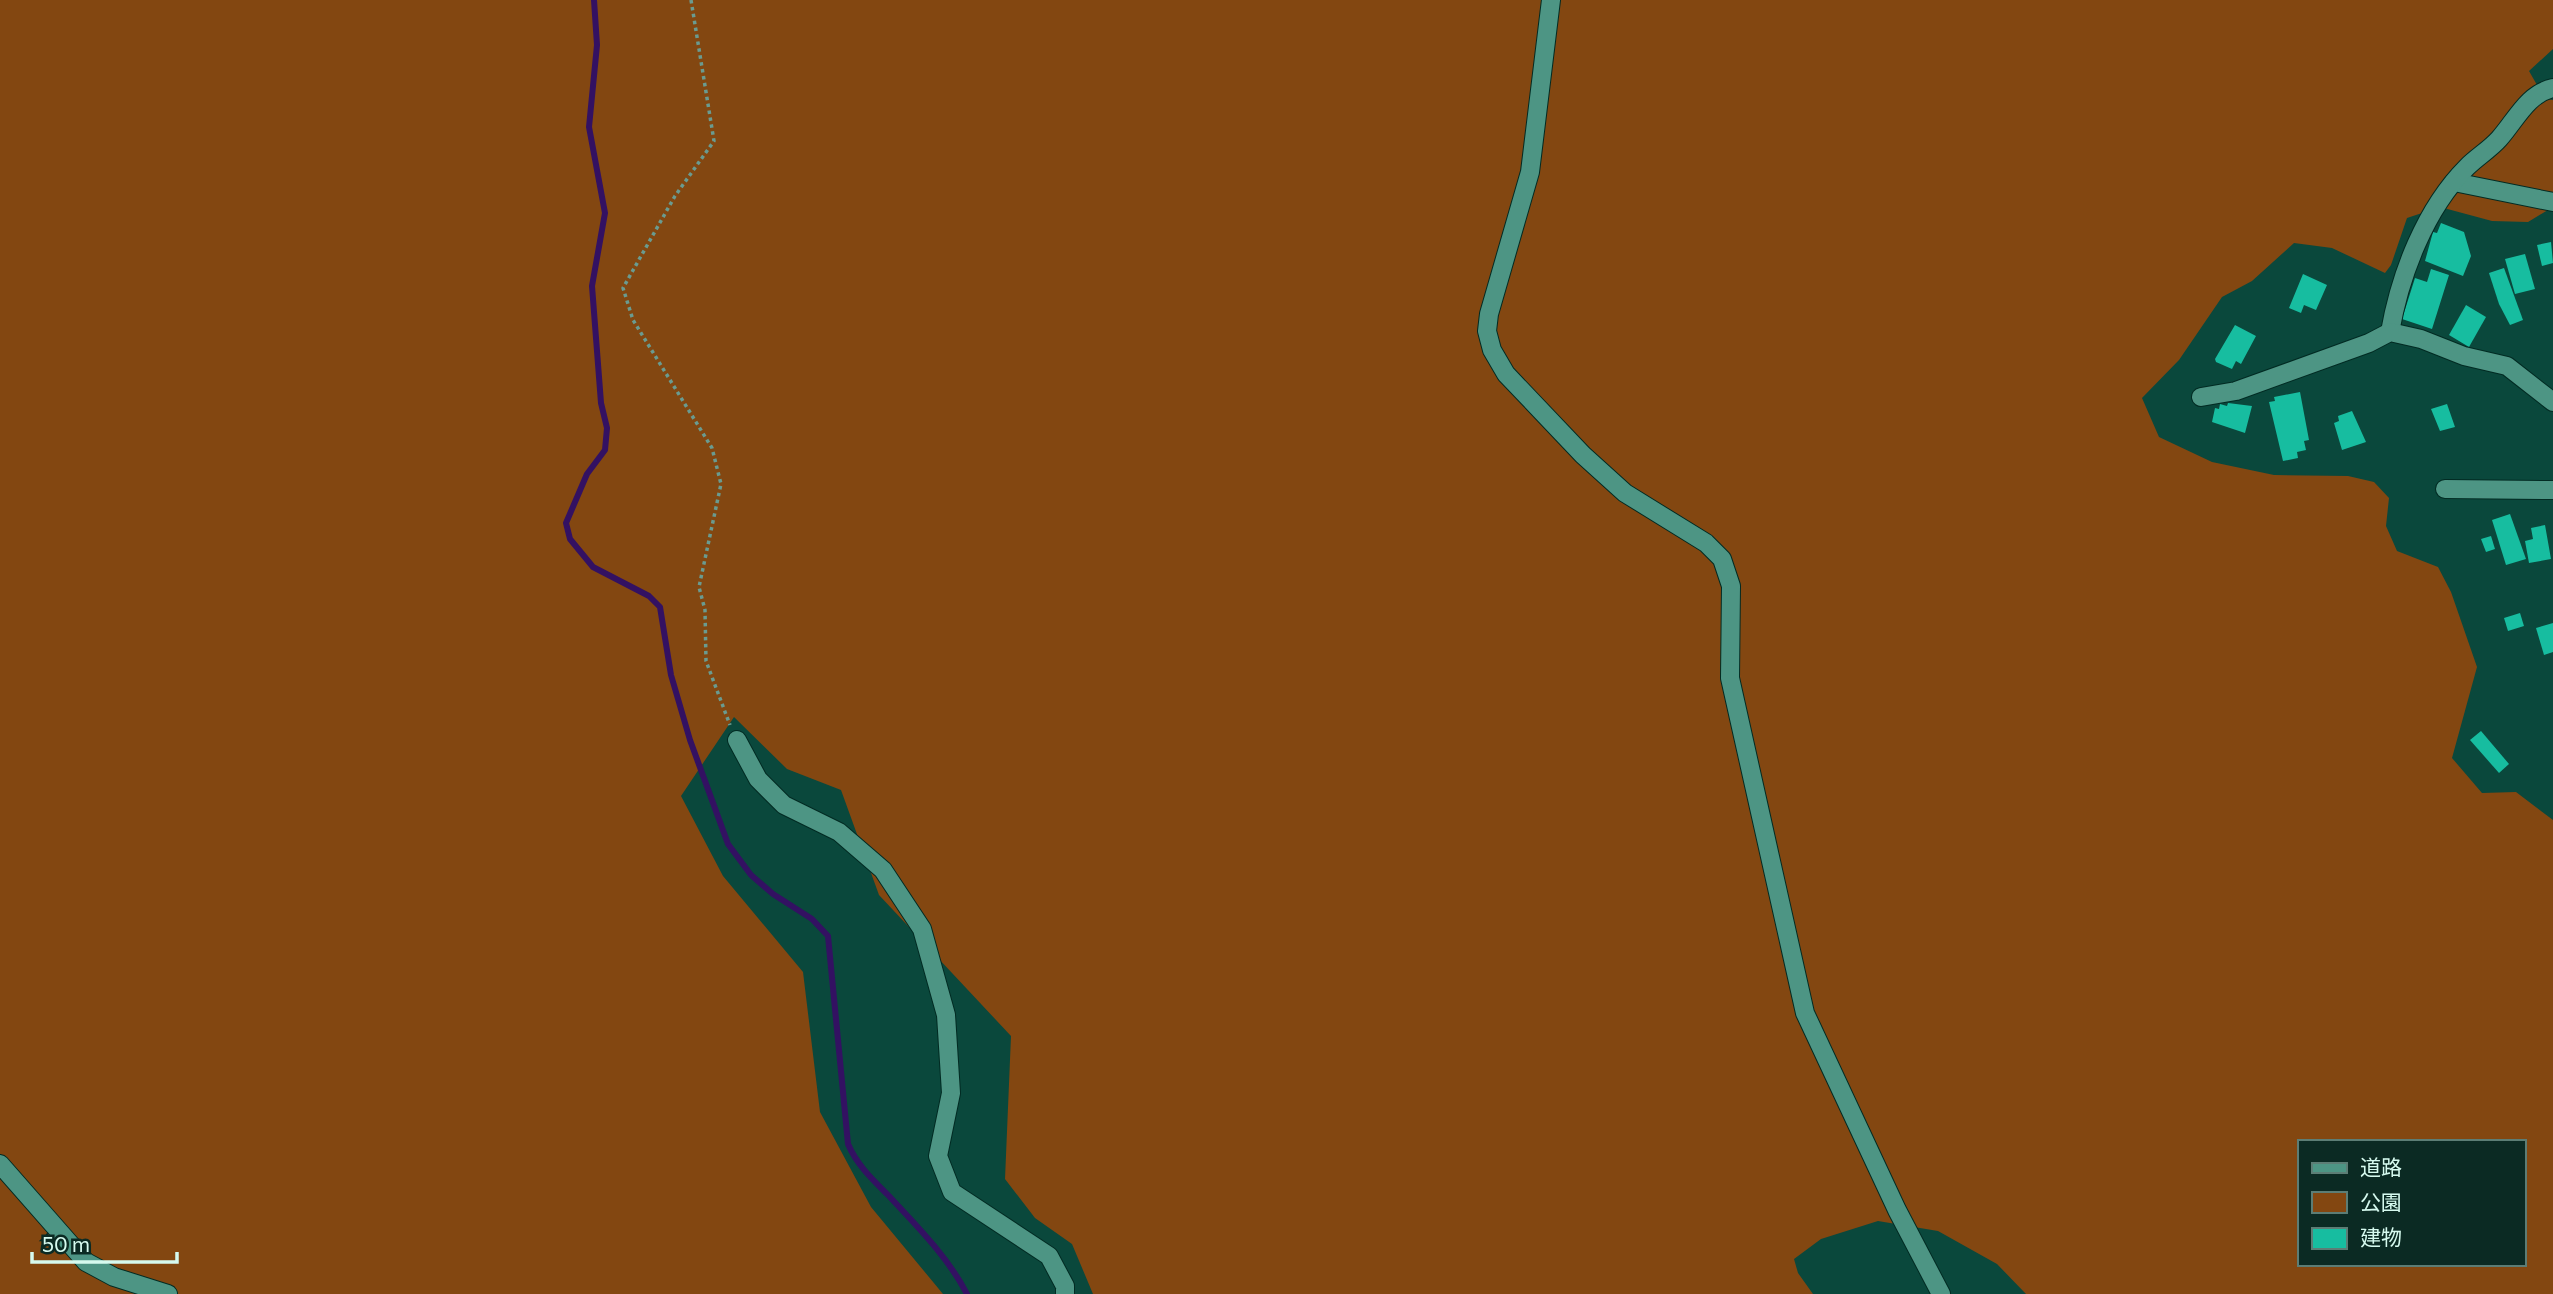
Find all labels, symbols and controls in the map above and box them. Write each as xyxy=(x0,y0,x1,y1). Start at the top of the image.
legend xyxy=(2298,1140,2525,1266)
text: 道路 xyxy=(2360,1154,2402,1179)
text: 公園 xyxy=(2360,1189,2402,1214)
scale bar xyxy=(32,1220,177,1264)
text: 建物 xyxy=(2360,1224,2402,1249)
text: 50 m xyxy=(42,1231,90,1256)

